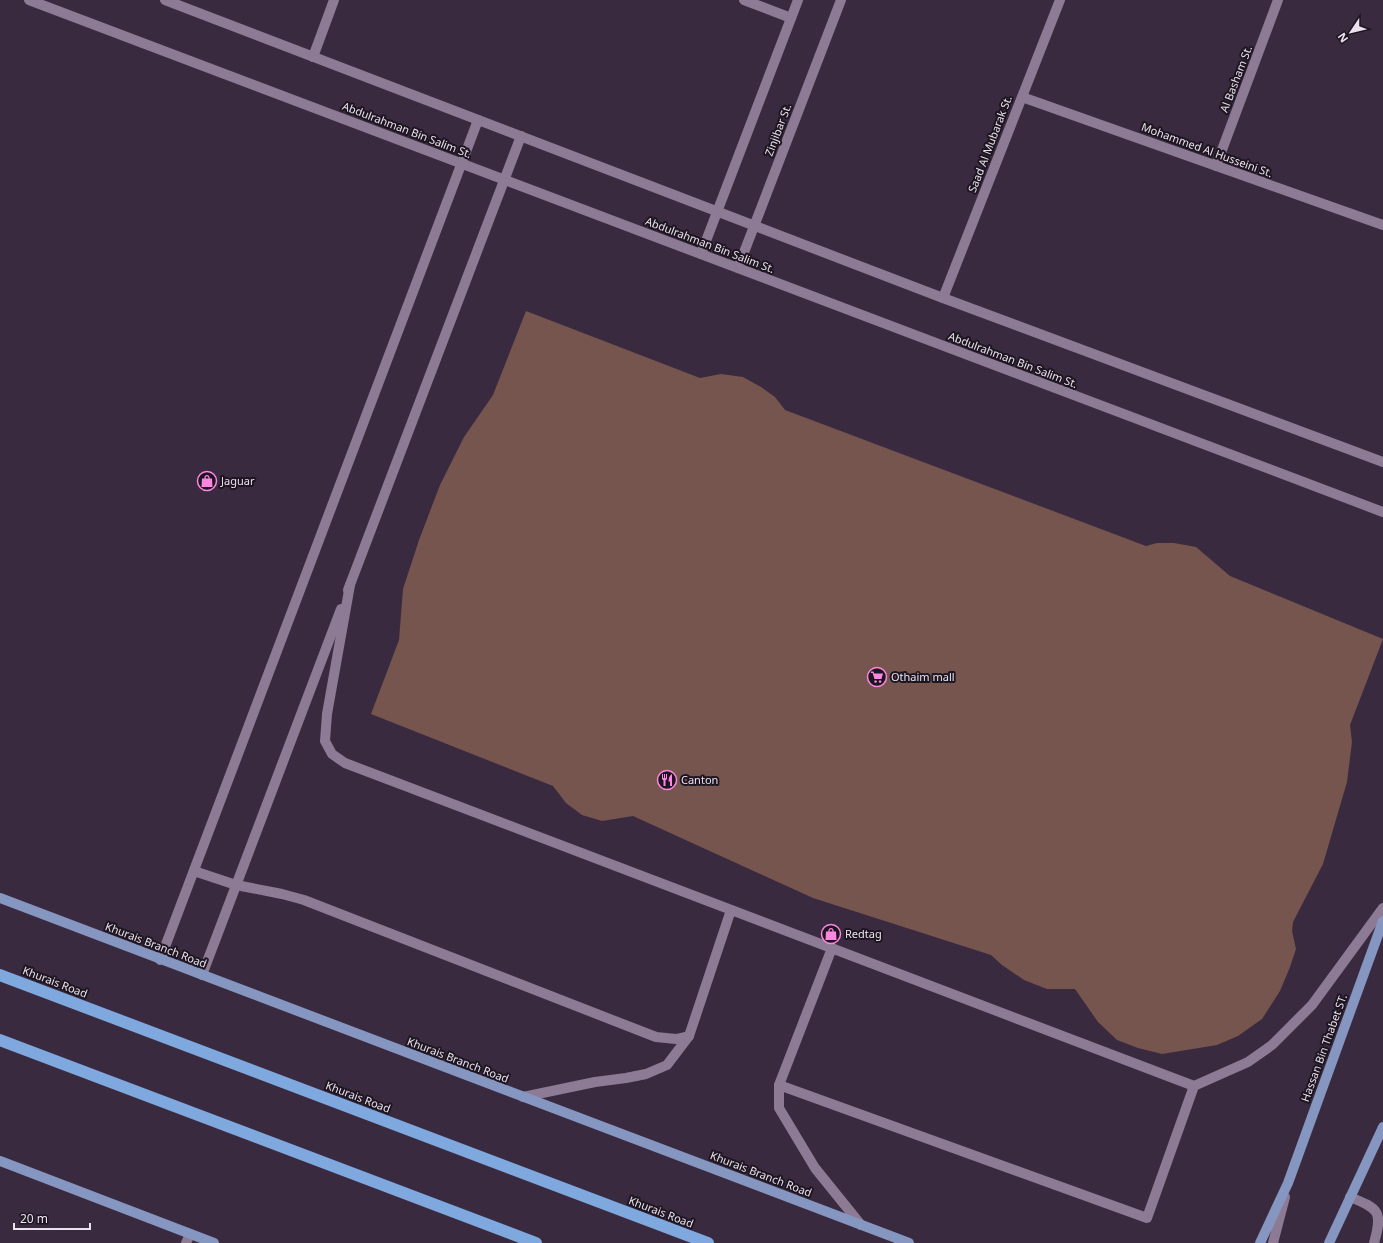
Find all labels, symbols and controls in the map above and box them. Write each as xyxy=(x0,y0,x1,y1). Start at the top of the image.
north arrow xyxy=(1331,12,1371,52)
text: N xyxy=(1334,30,1351,46)
street label: Al Basham St. xyxy=(1216,43,1255,114)
street label: Saad Al Mubarak St. xyxy=(964,93,1015,194)
street label: Abdulrahman Bin Salim St. xyxy=(340,98,474,161)
street label: Zinjibar St. xyxy=(761,101,794,158)
street label: Mohammed Al Husseini St. xyxy=(1139,119,1275,180)
street label: Abdulrahman Bin Salim St. xyxy=(643,213,777,276)
street label: Abdulrahman Bin Salim St. xyxy=(946,328,1080,391)
shop icon: Jaguar xyxy=(196,470,218,492)
place label: Jaguar xyxy=(220,473,255,488)
supermarket icon: Othaim mall xyxy=(866,666,888,688)
place label: Othaim mall xyxy=(891,669,955,684)
restaurant icon: Canton xyxy=(656,769,678,791)
place label: Canton xyxy=(681,772,718,787)
street label: Khurais Branch Road xyxy=(103,918,209,971)
shop icon: Redtag xyxy=(820,923,842,945)
place label: Redtag xyxy=(845,926,882,941)
street label: Khurais Road xyxy=(21,962,90,1001)
street label: Hassan Bin Thabet ST. xyxy=(1297,992,1350,1104)
street label: Khurais Branch Road xyxy=(405,1033,511,1086)
street label: Khurais Road xyxy=(324,1077,393,1116)
street label: Khurais Branch Road xyxy=(708,1147,814,1200)
street label: Khurais Road xyxy=(627,1192,696,1231)
scale bar xyxy=(14,1205,90,1231)
text: 20 m xyxy=(20,1210,48,1227)

